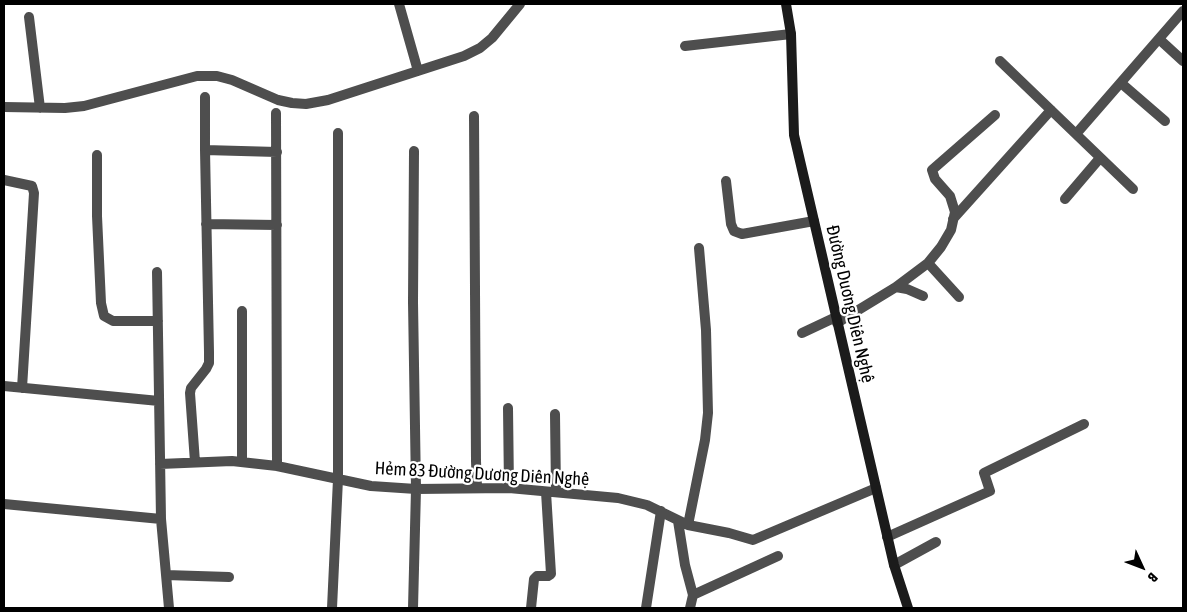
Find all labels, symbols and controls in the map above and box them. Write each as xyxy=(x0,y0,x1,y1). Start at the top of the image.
street label: Đường Duơng Diên Nghệ xyxy=(821,223,879,385)
street label: Hẻm 83 Đường Dương Diên Nghệ xyxy=(374,458,590,490)
north arrow xyxy=(1117,542,1167,592)
text: B xyxy=(1145,569,1161,585)

